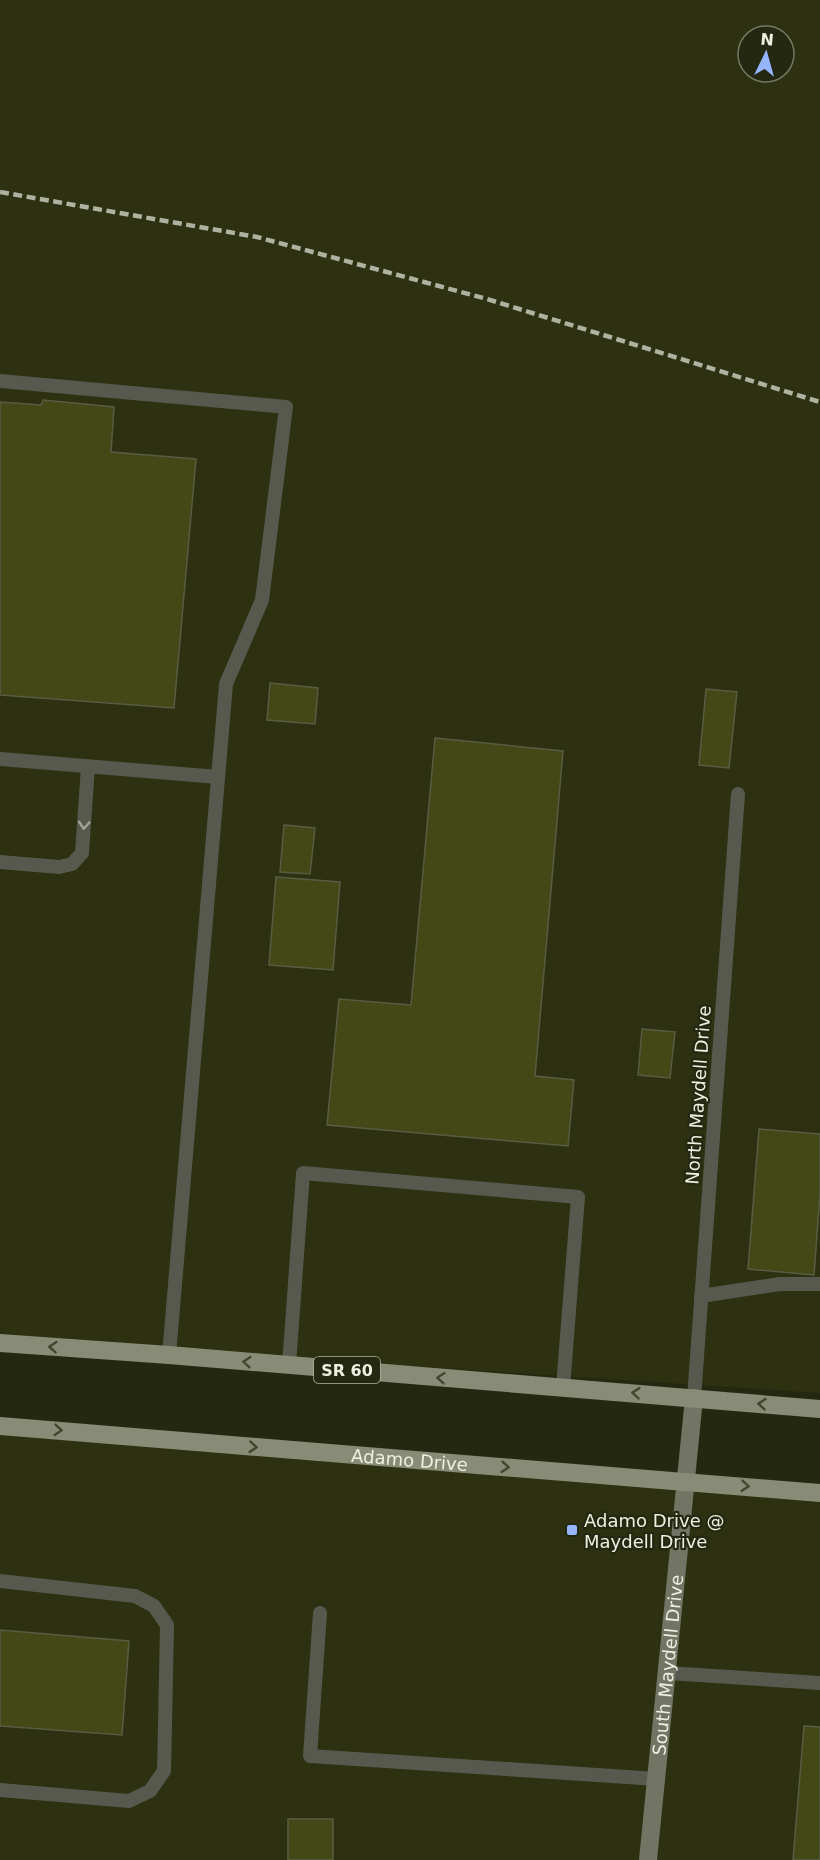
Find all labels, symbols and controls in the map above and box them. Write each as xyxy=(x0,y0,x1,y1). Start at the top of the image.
north arrow xyxy=(736,24,796,84)
text: N xyxy=(760,30,775,50)
one-way arrow xyxy=(78,820,91,829)
street label: North Maydell Drive xyxy=(681,1005,715,1185)
one-way arrow xyxy=(48,1341,57,1354)
one-way arrow xyxy=(243,1356,252,1369)
road number: SR 60 xyxy=(314,1357,380,1383)
one-way arrow xyxy=(437,1371,446,1384)
one-way arrow xyxy=(631,1387,640,1400)
one-way arrow xyxy=(757,1398,766,1411)
one-way arrow xyxy=(54,1424,63,1437)
one-way arrow xyxy=(248,1440,257,1453)
street label: Adamo Drive xyxy=(351,1444,469,1475)
one-way arrow xyxy=(501,1460,510,1473)
one-way arrow xyxy=(741,1480,750,1493)
place label: Adamo Drive @ Maydell Drive xyxy=(584,1510,724,1552)
marker: Adamo Drive @ Maydell Drive xyxy=(565,1523,579,1537)
street label: South Maydell Drive xyxy=(648,1574,687,1756)

